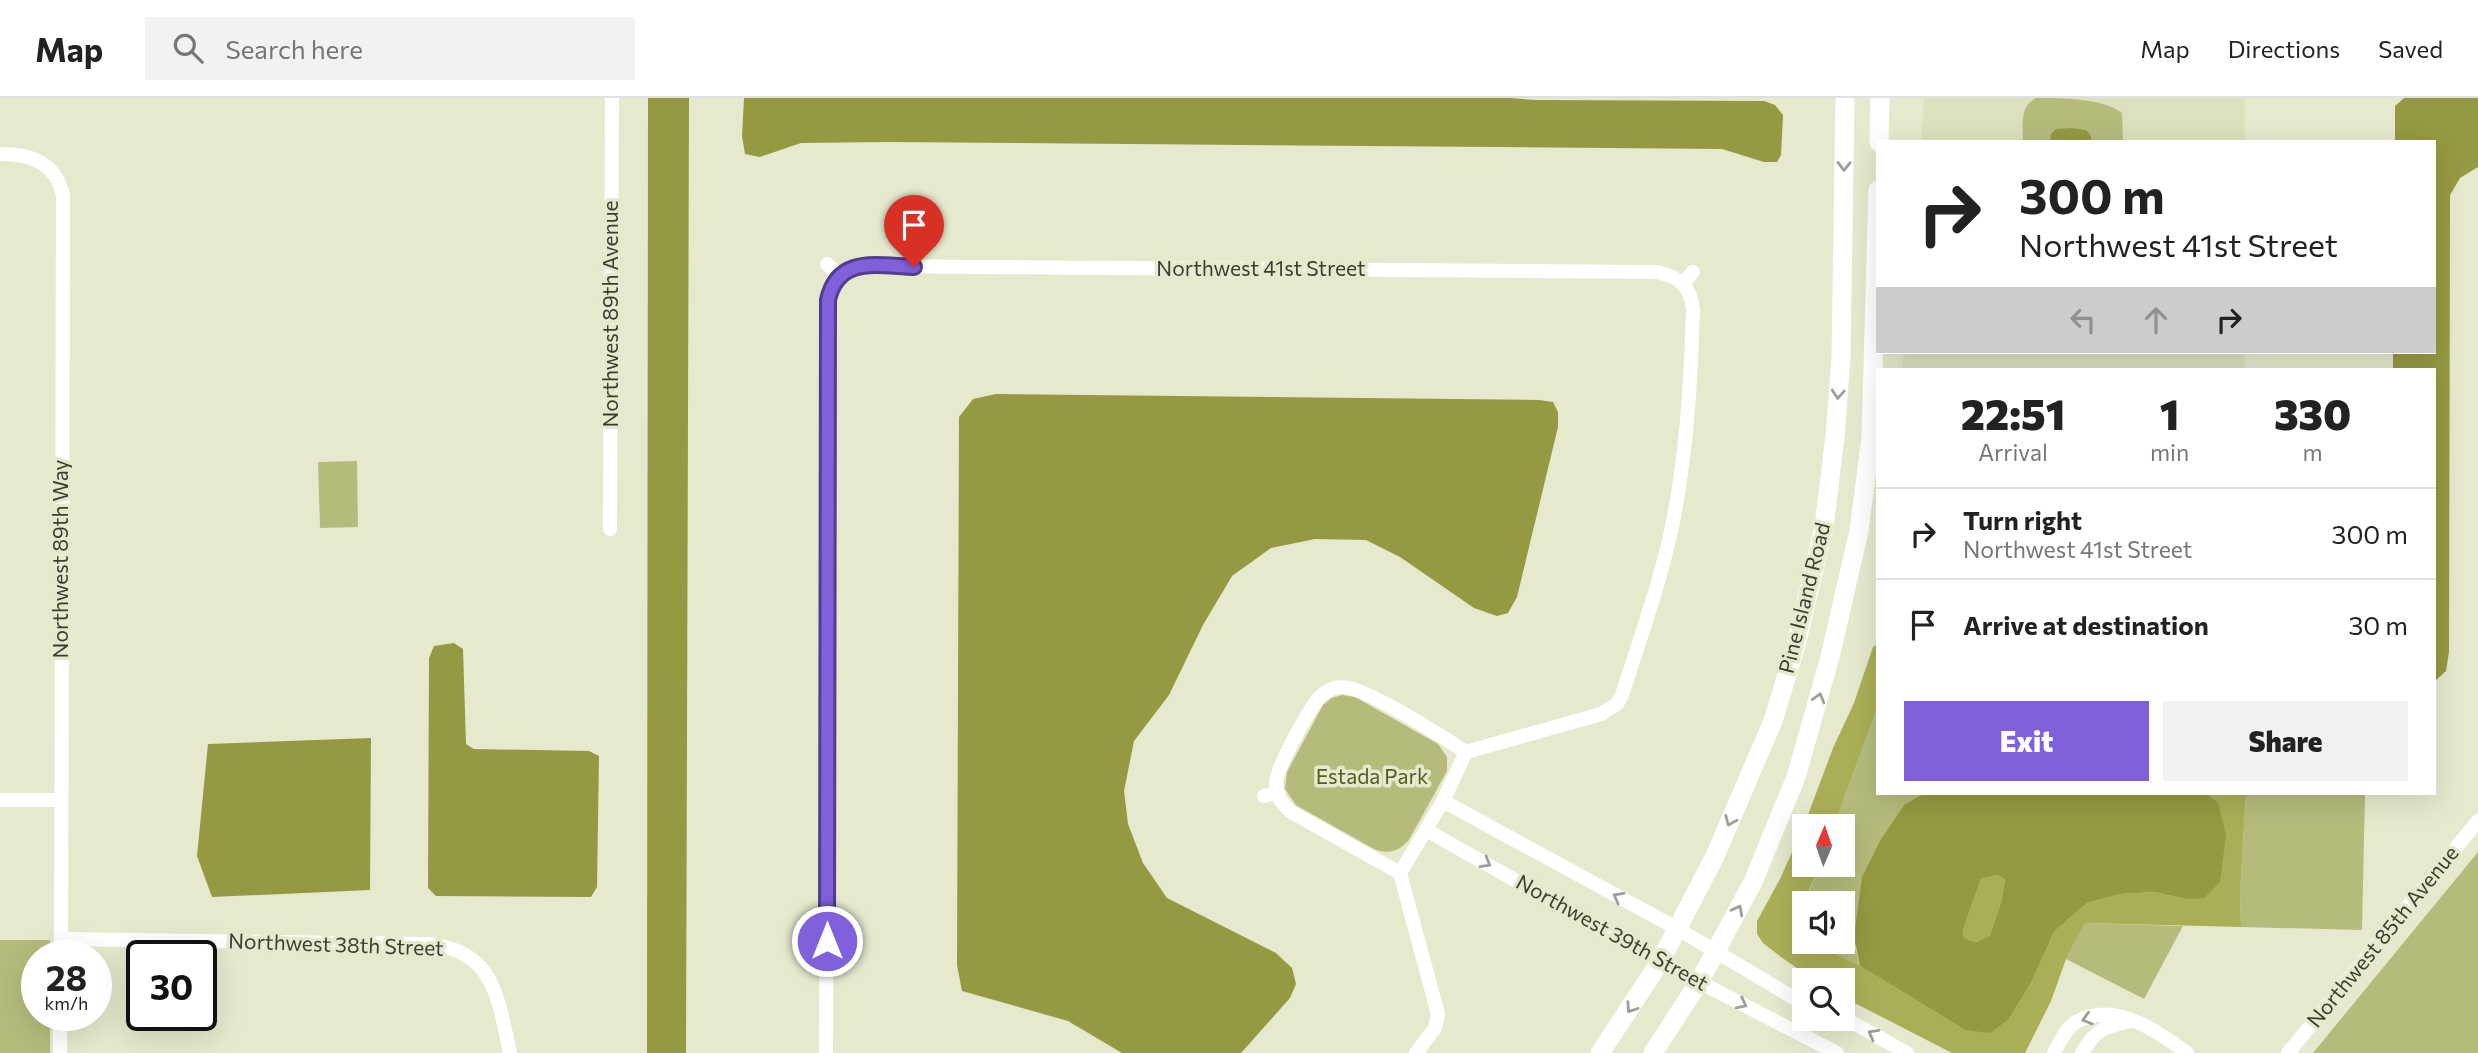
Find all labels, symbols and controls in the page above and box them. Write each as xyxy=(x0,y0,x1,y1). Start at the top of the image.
search box xyxy=(145,17,635,80)
text: Map xyxy=(35,28,103,69)
icon: search xyxy=(169,29,207,67)
text: Search here xyxy=(225,33,363,64)
text: Map xyxy=(2140,34,2190,63)
text: Directions xyxy=(2228,34,2340,63)
text: Saved xyxy=(2378,34,2443,63)
one-way arrow xyxy=(1836,161,1852,172)
text: 300 m xyxy=(2019,164,2165,224)
icon: right xyxy=(1904,168,1995,259)
pin xyxy=(884,195,944,267)
street label: Northwest 89th Avenue xyxy=(597,201,622,427)
icon: arrive xyxy=(895,206,933,244)
text: Northwest 41st Street xyxy=(2019,224,2338,264)
street label: Northwest 41st Street xyxy=(1156,255,1366,280)
icon: left xyxy=(2064,301,2102,339)
icon: ahead xyxy=(2137,301,2175,339)
icon: right xyxy=(2210,301,2248,339)
text: 22:51 xyxy=(1961,387,2065,439)
text: 1 xyxy=(2160,387,2179,439)
text: 330 xyxy=(2274,387,2351,439)
one-way arrow xyxy=(1831,388,1846,399)
text: Arrival xyxy=(1978,438,2048,466)
text: min xyxy=(2150,438,2189,466)
text: m xyxy=(2303,438,2323,466)
street label: Northwest 89th Way xyxy=(47,459,72,658)
text: Turn right xyxy=(1963,504,2082,535)
icon: right xyxy=(1904,515,1942,553)
text: 300 m xyxy=(2332,518,2408,549)
street label: Pine Island Road xyxy=(1773,520,1834,676)
text: Northwest 41st Street xyxy=(1963,535,2192,563)
icon: arrive xyxy=(1904,606,1942,644)
text: Arrive at destination xyxy=(1963,609,2209,640)
text: 30 m xyxy=(2349,609,2408,640)
one-way arrow xyxy=(1810,692,1825,704)
button: Exit xyxy=(1904,701,2149,781)
button: Share xyxy=(2163,701,2408,781)
park label: Estada Park xyxy=(1316,763,1428,788)
one-way arrow xyxy=(1724,813,1738,826)
north arrow xyxy=(1792,814,1855,877)
map controls xyxy=(1792,814,1855,1031)
street label: Northwest 85th Avenue xyxy=(2301,840,2463,1032)
one-way arrow xyxy=(1478,855,1491,868)
street label: Northwest 39th Street xyxy=(1512,868,1713,995)
button: sound xyxy=(1792,891,1855,954)
one-way arrow xyxy=(1613,892,1625,905)
position arrow xyxy=(790,904,864,978)
one-way arrow xyxy=(1730,905,1744,917)
street label: Northwest 38th Street xyxy=(228,927,444,960)
speed limit sign: 30 xyxy=(126,940,217,1031)
text: 28 xyxy=(46,955,87,998)
button: search xyxy=(1792,968,1855,1031)
text: km/h xyxy=(45,992,88,1014)
one-way arrow xyxy=(1735,996,1747,1010)
one-way arrow xyxy=(1627,1000,1639,1013)
one-way arrow xyxy=(2081,1010,2093,1025)
one-way arrow xyxy=(1868,1029,1881,1042)

